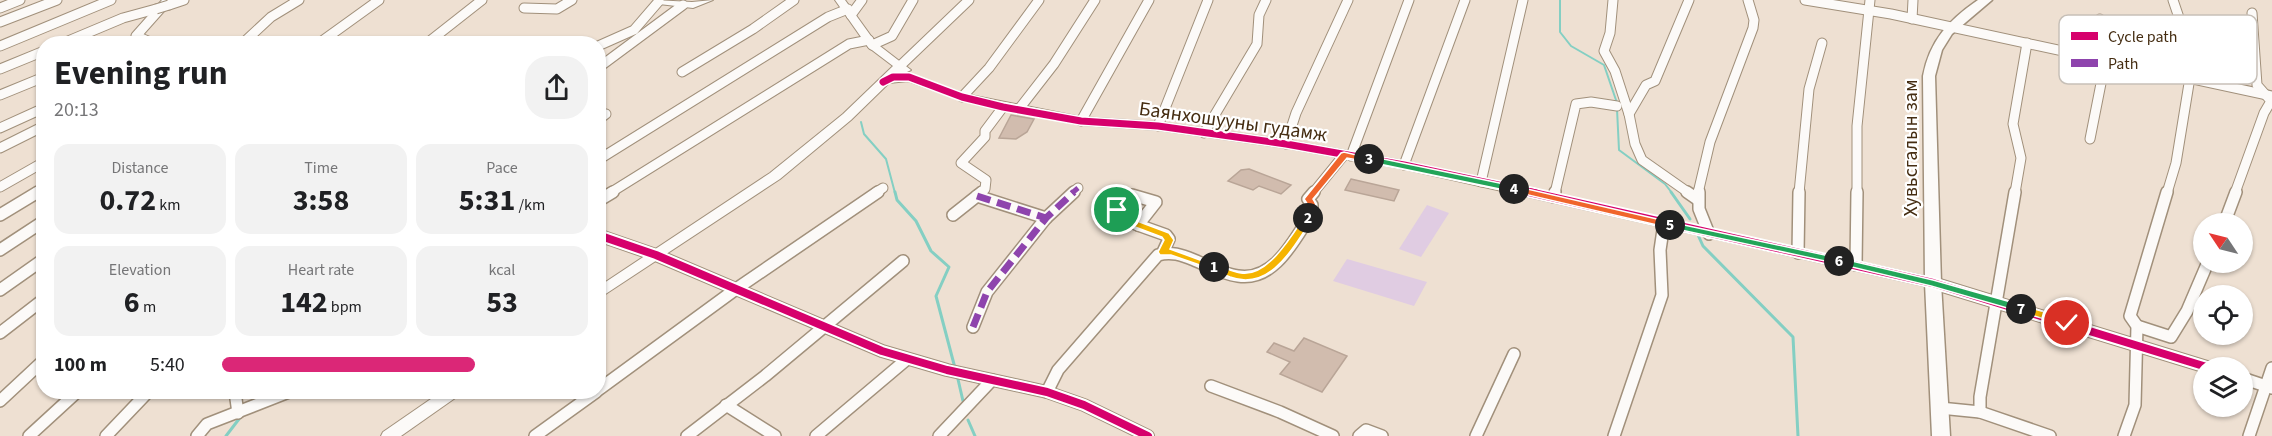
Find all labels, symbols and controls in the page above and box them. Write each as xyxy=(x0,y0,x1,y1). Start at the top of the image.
legend xyxy=(2059,15,2257,84)
text: Cycle path xyxy=(2108,26,2177,48)
text: Evening run xyxy=(54,50,228,97)
text: Path xyxy=(2108,53,2138,75)
button: share xyxy=(525,56,588,119)
street label: Хувьсгалын зам xyxy=(1897,79,1925,217)
street label: Баянхошууны гудамж xyxy=(1137,95,1329,149)
text: 20:13 xyxy=(54,96,99,124)
pin: 3 xyxy=(1354,144,1384,174)
text: 3 xyxy=(1365,148,1373,170)
text: Distance xyxy=(112,157,168,179)
text: Time xyxy=(304,157,338,179)
text: Pace xyxy=(486,157,518,179)
pin: 4 xyxy=(1499,174,1529,204)
text: 4 xyxy=(1510,178,1518,200)
text: 0.72 xyxy=(100,179,156,222)
text: 3:58 xyxy=(293,179,349,222)
text: 5:31 xyxy=(459,179,515,222)
pin xyxy=(1091,184,1142,235)
icon: arrive xyxy=(1100,193,1133,226)
text: km xyxy=(156,194,180,216)
text: /km xyxy=(515,194,545,216)
pin: 2 xyxy=(1293,203,1323,233)
text: 2 xyxy=(1304,207,1312,229)
pin: 5 xyxy=(1655,210,1685,240)
north arrow xyxy=(2193,213,2253,273)
map controls xyxy=(2193,213,2253,417)
text: 5 xyxy=(1666,214,1674,236)
pin: 6 xyxy=(1824,246,1854,276)
text: 6 xyxy=(1835,250,1843,272)
pin: 1 xyxy=(1199,252,1229,282)
text: 1 xyxy=(1210,256,1218,278)
text: Elevation xyxy=(109,259,171,281)
text: Heart rate xyxy=(288,259,354,281)
text: kcal xyxy=(489,259,515,281)
text: 6 xyxy=(124,281,140,324)
text: 142 xyxy=(280,281,328,324)
text: 53 xyxy=(486,281,518,324)
button: locate xyxy=(2193,285,2253,345)
pin: 7 xyxy=(2006,294,2036,324)
text: m xyxy=(140,296,156,318)
text: bpm xyxy=(328,296,362,318)
pin xyxy=(2041,297,2092,348)
text: 7 xyxy=(2017,298,2025,320)
icon: check xyxy=(2050,306,2083,339)
text: 100 m xyxy=(54,351,107,379)
text: 5:40 xyxy=(150,351,185,379)
button: layers xyxy=(2193,357,2253,417)

